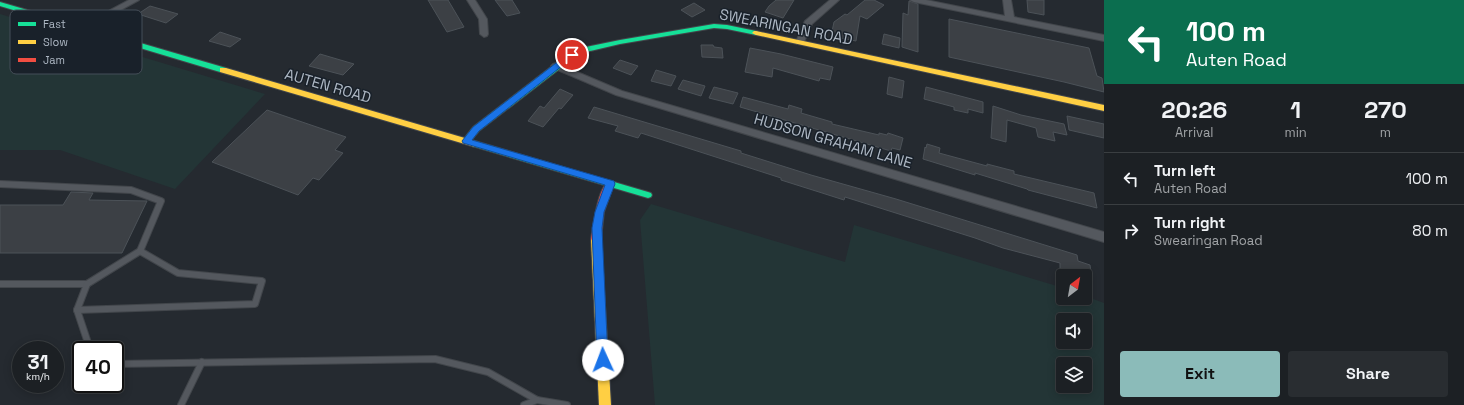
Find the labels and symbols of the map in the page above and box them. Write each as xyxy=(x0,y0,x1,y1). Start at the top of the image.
street label: SWEARINGAN ROAD xyxy=(718,4,854,49)
legend xyxy=(10,10,142,74)
text: Fast xyxy=(43,17,66,31)
text: Slow xyxy=(43,35,68,49)
pin xyxy=(555,38,589,72)
text: Jam xyxy=(43,53,65,67)
street label: AUTEN ROAD xyxy=(283,64,374,107)
street label: HUDSON GRAHAM LANE xyxy=(752,109,914,172)
north arrow xyxy=(1056,269,1092,305)
position arrow xyxy=(582,339,624,381)
speed limit sign: 40 xyxy=(72,341,124,393)

